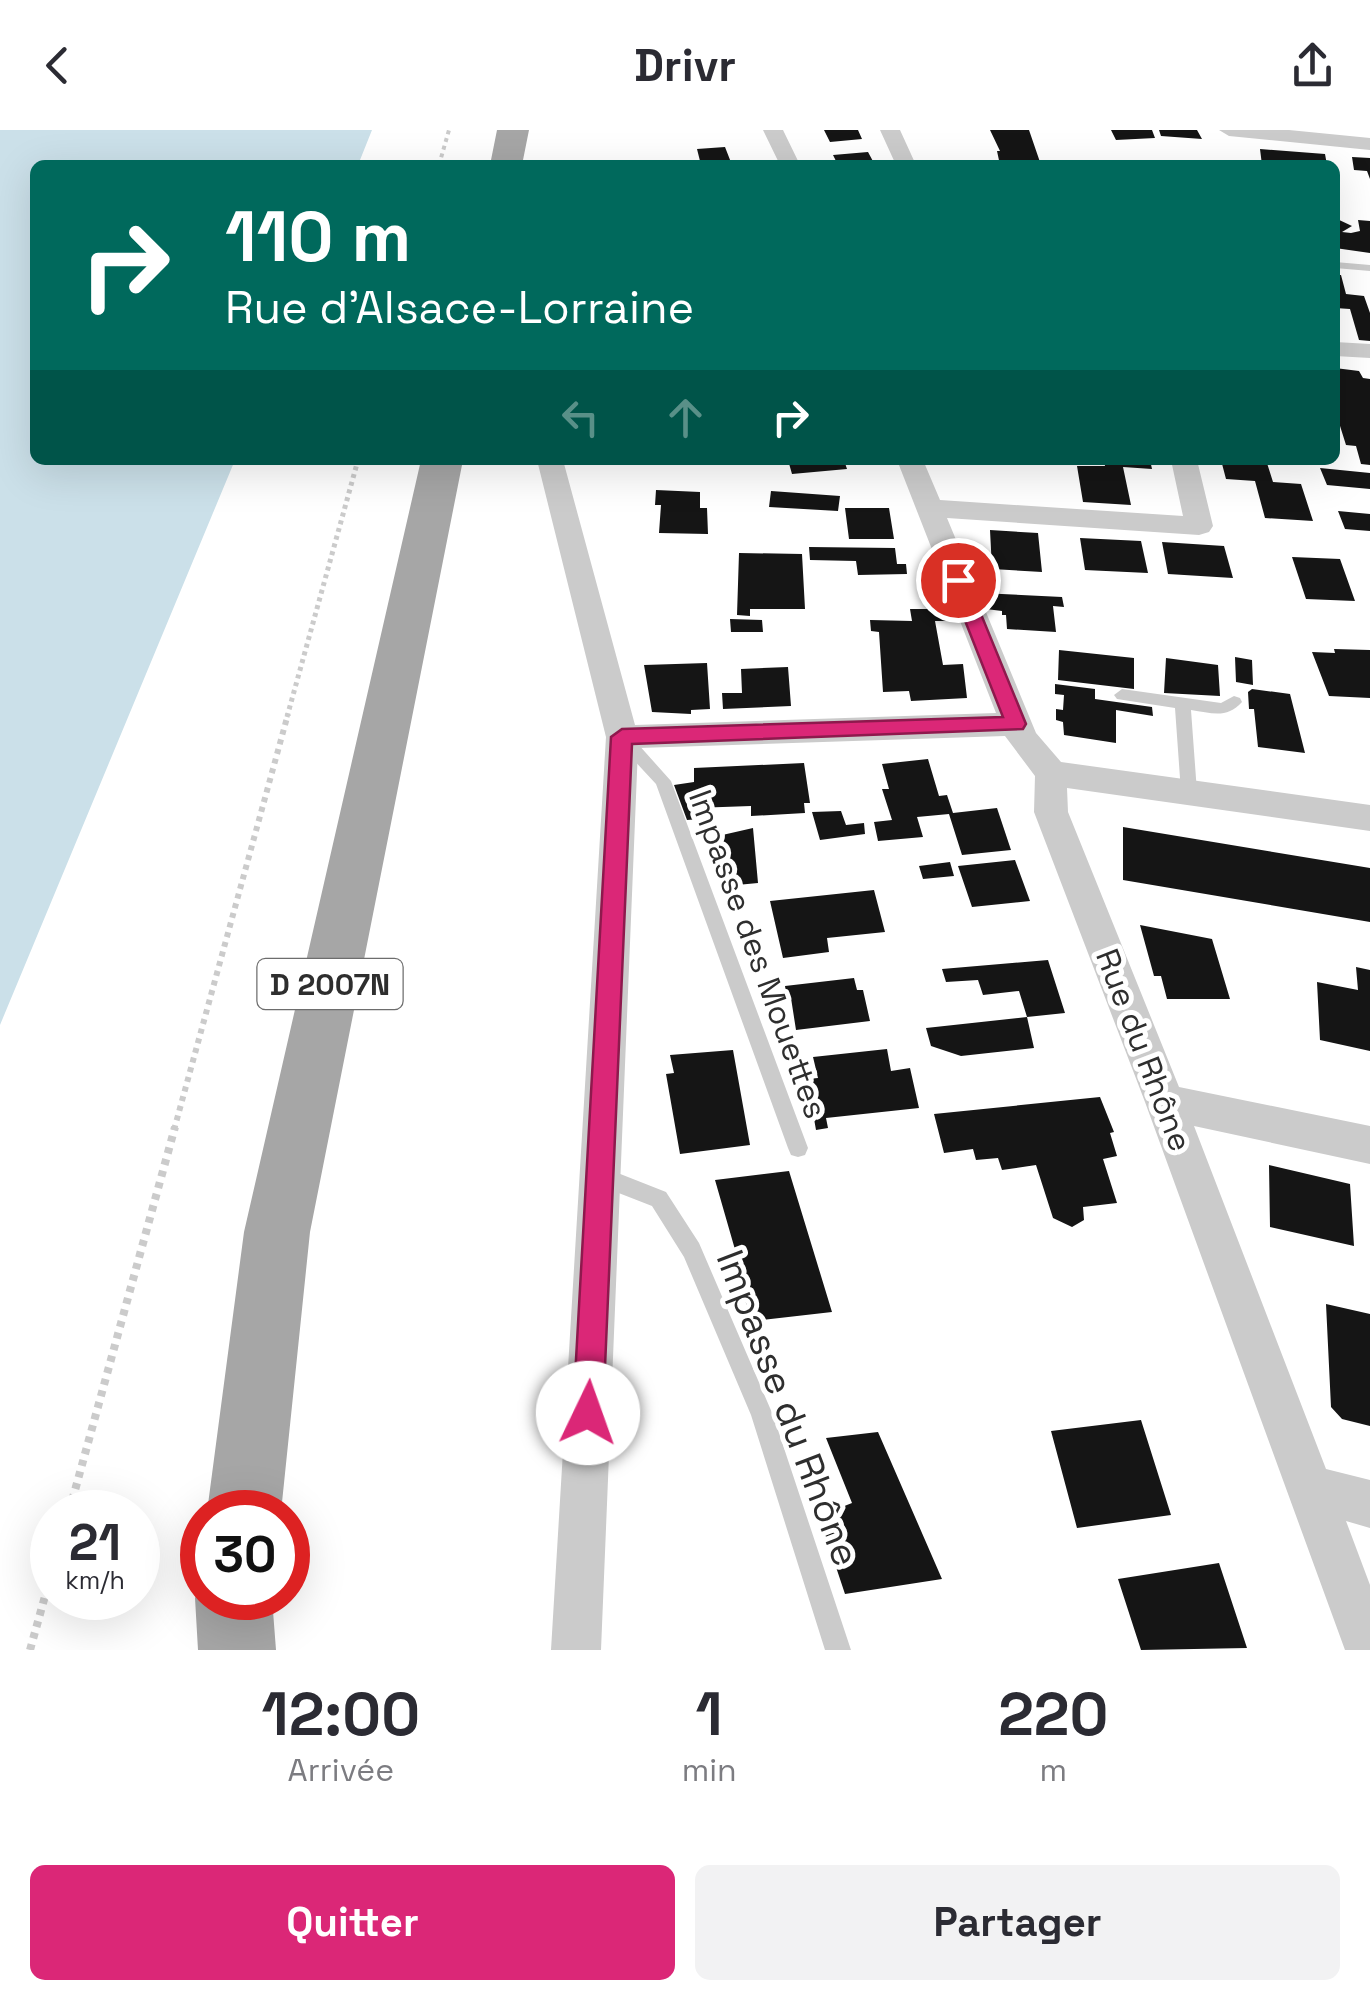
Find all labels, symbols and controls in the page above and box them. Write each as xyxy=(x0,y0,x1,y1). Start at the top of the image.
text: Drivr xyxy=(634,37,736,94)
icon: back xyxy=(30,38,85,93)
icon: share xyxy=(1285,38,1340,93)
text: 110 m xyxy=(225,192,411,281)
icon: right xyxy=(60,200,190,330)
text: Rue d'Alsace-Lorraine xyxy=(225,279,694,336)
icon: left xyxy=(553,390,608,445)
icon: ahead xyxy=(658,390,713,445)
icon: right xyxy=(763,390,818,445)
pin xyxy=(916,538,1001,623)
icon: arrive xyxy=(931,553,986,608)
street label: Impasse des Mouettes xyxy=(680,784,836,1124)
street label: Rue du Rhône xyxy=(1087,943,1201,1157)
road number: D 2007N xyxy=(258,959,402,1009)
street label: Impasse du Rhône xyxy=(706,1243,870,1573)
position arrow xyxy=(536,1361,640,1465)
speed limit sign: 30 xyxy=(180,1490,310,1620)
text: 21 xyxy=(69,1511,121,1575)
text: km/h xyxy=(65,1564,125,1596)
text: 12:00 xyxy=(262,1676,420,1753)
text: 1 xyxy=(696,1676,723,1753)
text: 220 xyxy=(998,1676,1108,1753)
text: Arrivée xyxy=(288,1750,394,1790)
text: min xyxy=(682,1750,737,1790)
text: m xyxy=(1040,1750,1067,1790)
button: Quitter xyxy=(30,1865,675,1980)
button: Partager xyxy=(695,1865,1340,1980)

